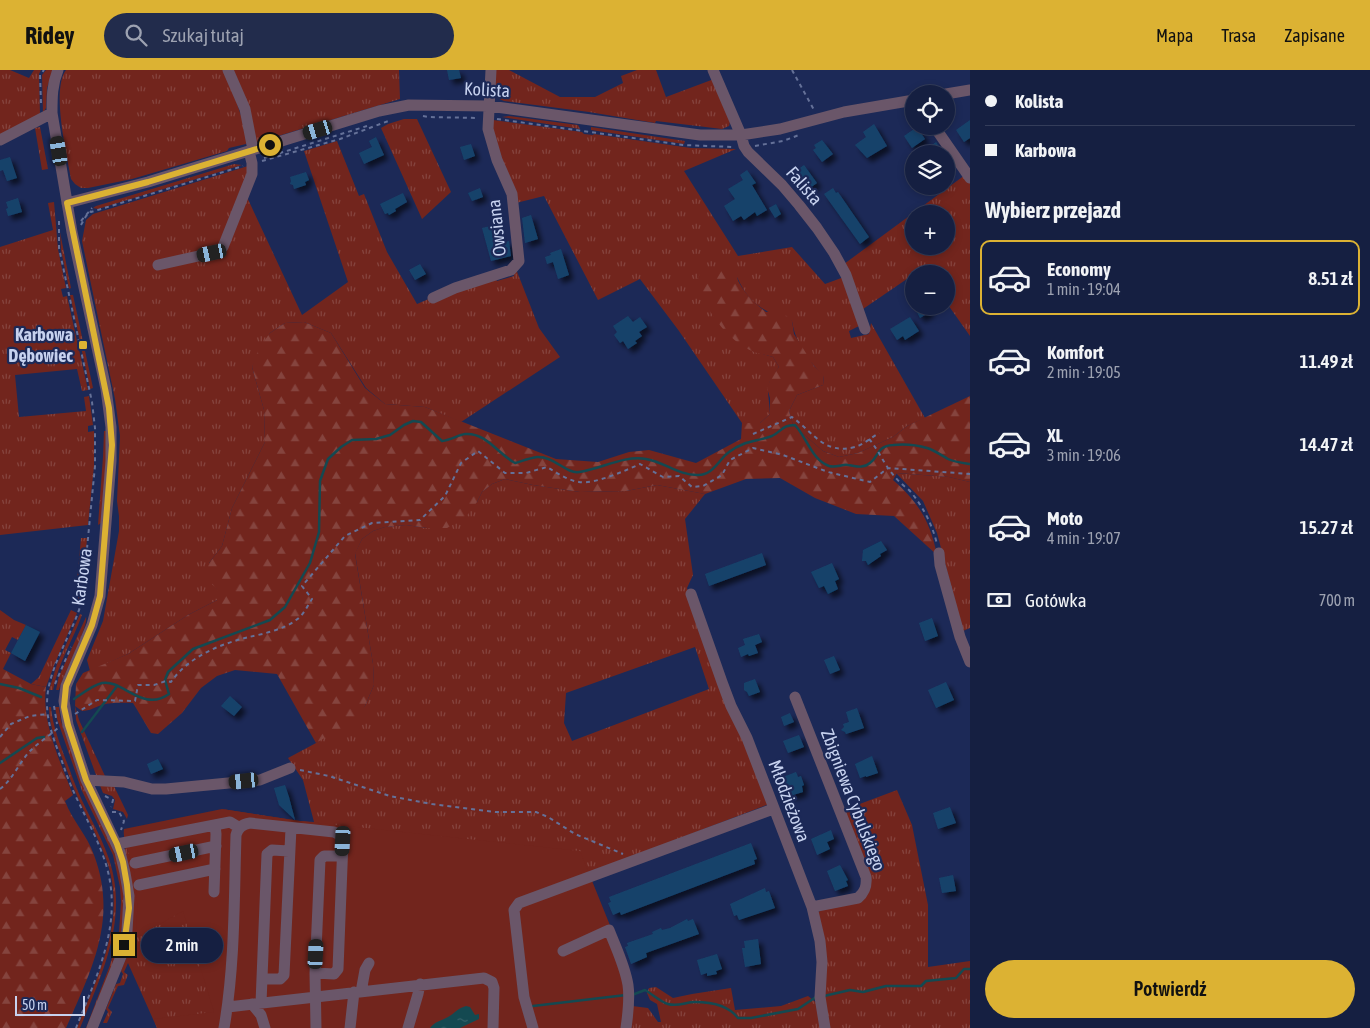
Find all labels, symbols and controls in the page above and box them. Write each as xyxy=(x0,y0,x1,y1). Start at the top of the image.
search box xyxy=(104,13,454,58)
icon: search xyxy=(122,21,150,49)
text: Ridey xyxy=(25,22,74,49)
text: Szukaj tutaj xyxy=(162,24,244,46)
text: Mapa xyxy=(1156,25,1193,46)
text: Trasa xyxy=(1221,25,1256,46)
text: Zapisane xyxy=(1284,25,1345,46)
street label: Kolista xyxy=(464,78,510,101)
map controls xyxy=(905,85,955,315)
button: locate xyxy=(905,85,955,135)
text: Kolista xyxy=(1015,90,1063,112)
car xyxy=(301,118,334,142)
route start xyxy=(259,134,281,156)
car xyxy=(49,135,68,167)
text: Karbowa xyxy=(1015,139,1076,161)
button: layers xyxy=(905,145,955,195)
street label: Falista xyxy=(782,162,827,209)
text: Wybierz przejazd xyxy=(985,197,1121,223)
street label: Owsiana xyxy=(483,198,510,258)
button: + xyxy=(905,205,955,255)
car xyxy=(195,243,228,263)
icon: car xyxy=(987,255,1032,300)
text: Economy xyxy=(1047,258,1111,280)
button: − xyxy=(905,265,955,315)
text: 8.51 zł xyxy=(1308,267,1353,289)
text: 1 min · 19:04 xyxy=(1047,280,1121,298)
place label: Karbowa Dębowiec xyxy=(8,324,73,366)
icon: car xyxy=(987,338,1032,383)
marker: Karbowa Dębowiec xyxy=(77,339,89,351)
text: Komfort xyxy=(1047,341,1104,363)
text: 11.49 zł xyxy=(1299,350,1353,372)
text: 2 min · 19:05 xyxy=(1047,363,1121,381)
icon: car xyxy=(987,421,1032,466)
text: XL xyxy=(1047,424,1063,446)
text: 14.47 zł xyxy=(1299,433,1353,455)
text: 3 min · 19:06 xyxy=(1047,446,1121,464)
icon: car xyxy=(987,504,1032,549)
text: Moto xyxy=(1047,507,1083,529)
text: 15.27 zł xyxy=(1299,516,1353,538)
text: 4 min · 19:07 xyxy=(1047,529,1121,547)
street label: Karbowa xyxy=(67,547,96,607)
icon: cash xyxy=(985,586,1013,614)
text: Gotówka xyxy=(1025,589,1087,611)
text: 700 m xyxy=(1319,591,1355,609)
street label: Zbigniewa Cybulskiego xyxy=(817,726,890,874)
street label: Młodzieżowa xyxy=(764,757,815,845)
car xyxy=(228,772,259,790)
car xyxy=(334,826,351,856)
car xyxy=(167,843,200,863)
callout: 2 min xyxy=(142,928,224,962)
route end xyxy=(113,934,135,956)
text: 2 min xyxy=(166,936,198,954)
car xyxy=(307,939,324,969)
button: Potwierdź xyxy=(985,960,1355,1018)
scale bar xyxy=(15,993,85,1016)
text: 50 m xyxy=(22,997,47,1013)

